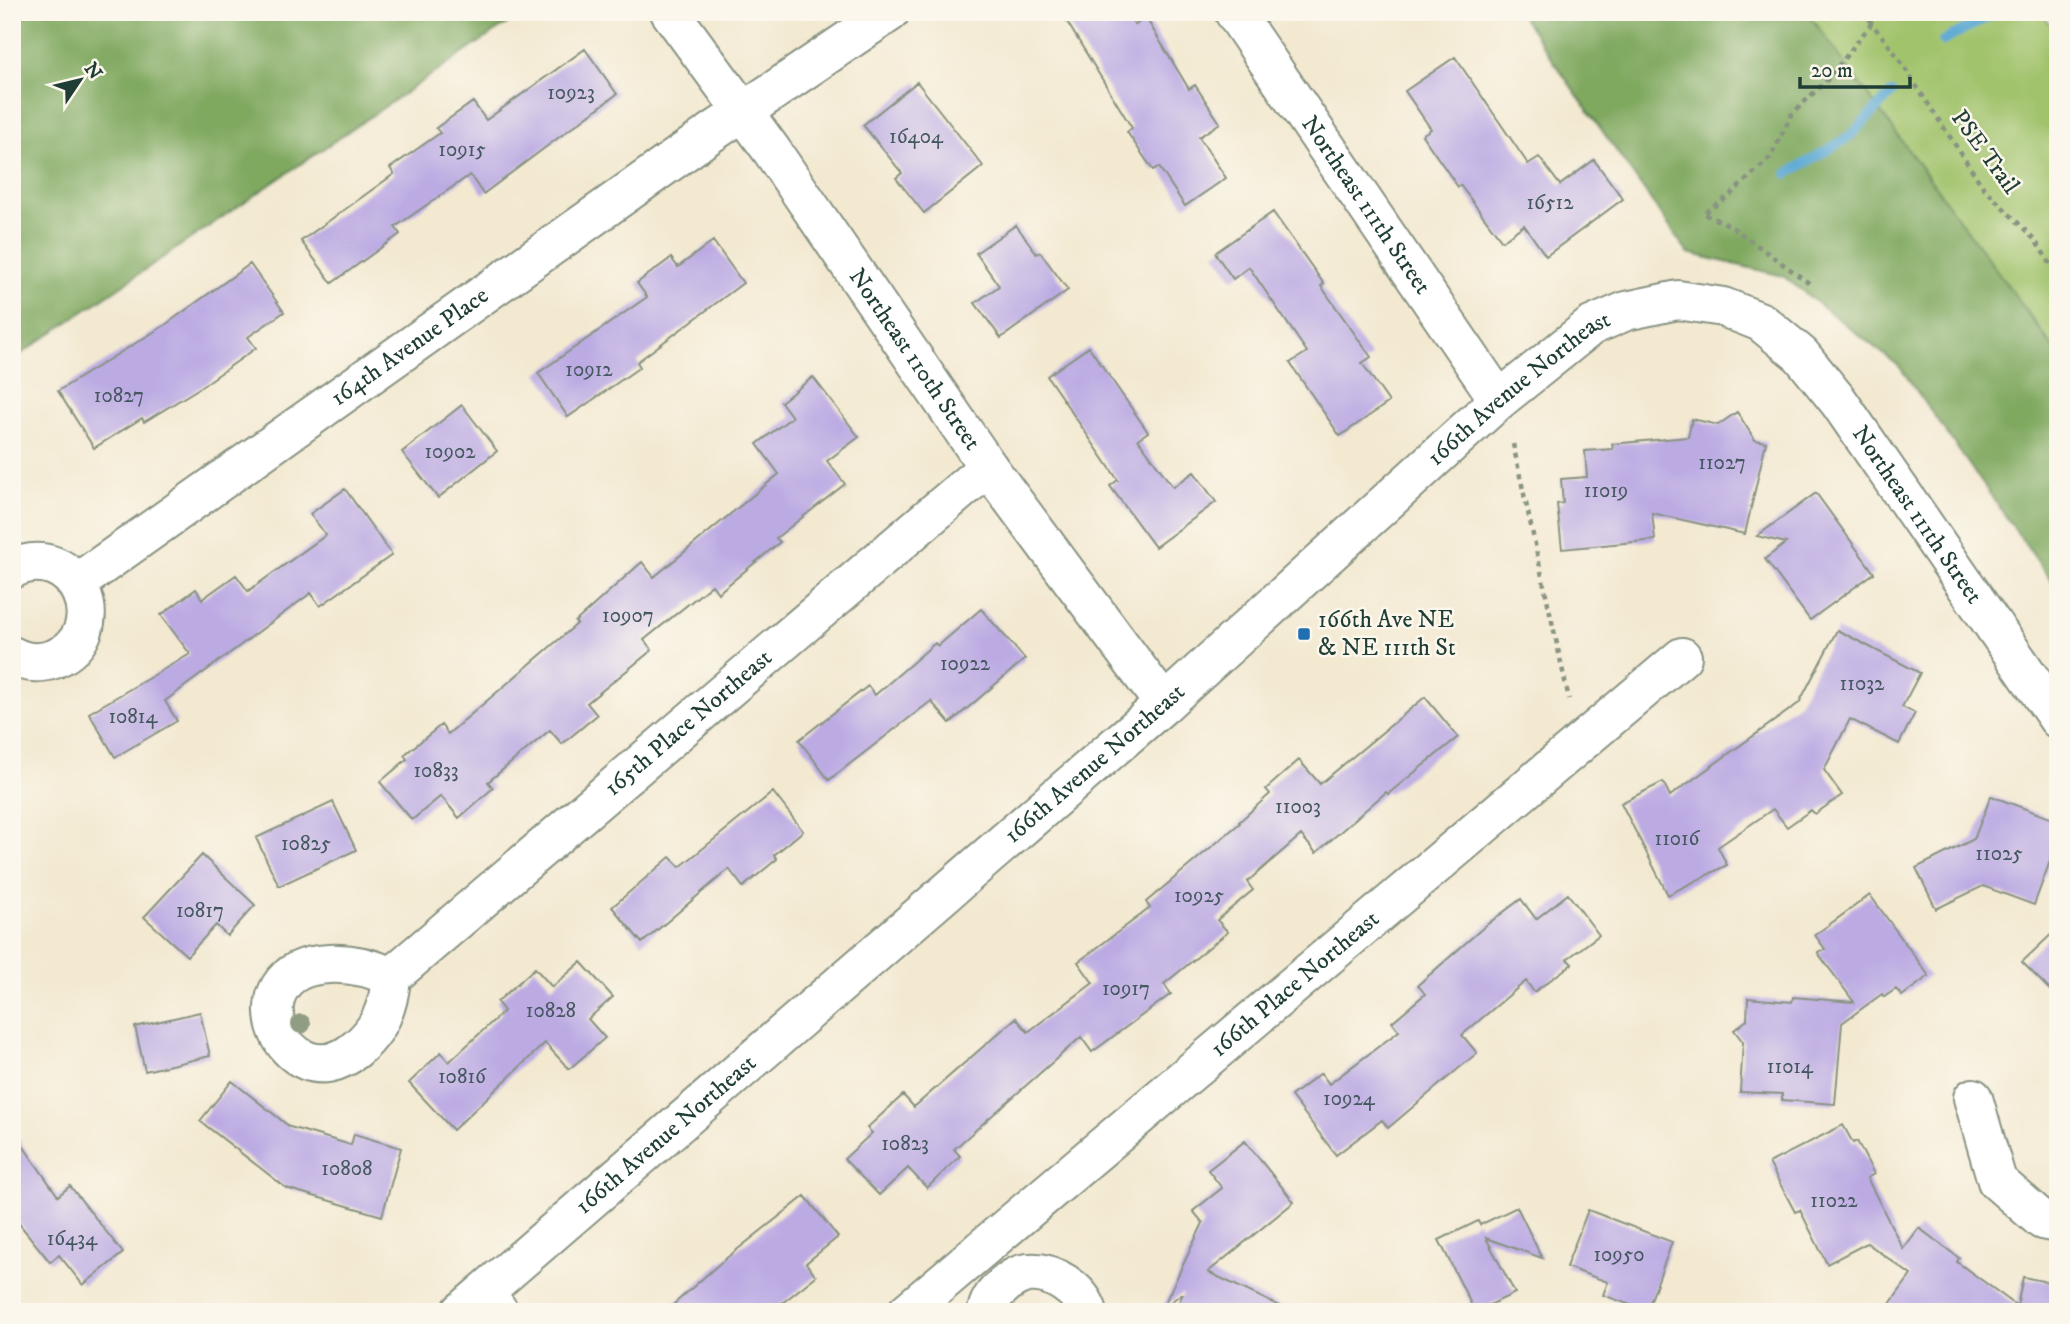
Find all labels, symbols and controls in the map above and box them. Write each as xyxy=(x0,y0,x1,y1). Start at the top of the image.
north arrow xyxy=(46,46,116,116)
scale bar xyxy=(1800,46,1911,90)
text: N xyxy=(79,58,107,84)
text: 20 m xyxy=(1811,58,1853,84)
house number: 10923 xyxy=(547,80,595,106)
street label: PSE Trail xyxy=(1944,104,2026,201)
street label: Northeast 111th Street xyxy=(1294,110,1438,300)
house number: 16404 xyxy=(889,124,944,150)
house number: 10915 xyxy=(438,137,486,163)
house number: 16512 xyxy=(1526,190,1574,216)
street label: Northeast 110th Street xyxy=(842,263,987,456)
street label: 164th Avenue Place xyxy=(325,281,494,413)
street label: 166th Avenue Northeast xyxy=(1421,304,1615,473)
house number: 10912 xyxy=(565,357,613,383)
house number: 10827 xyxy=(94,383,144,409)
street label: Northeast 111th Street xyxy=(1845,420,1989,610)
house number: 10902 xyxy=(424,439,476,465)
house number: 11027 xyxy=(1698,450,1746,476)
house number: 11019 xyxy=(1584,478,1628,504)
house number: 10907 xyxy=(602,603,654,629)
place label: 166th Ave NE & NE 111th St xyxy=(1318,605,1456,663)
marker: 166th Ave NE & NE 111th St xyxy=(1296,626,1312,642)
street label: 165th Place Northeast xyxy=(598,643,779,803)
house number: 10922 xyxy=(940,651,991,677)
house number: 11032 xyxy=(1840,671,1885,697)
street label: 166th Avenue Northeast xyxy=(998,677,1191,850)
house number: 10814 xyxy=(108,704,159,730)
house number: 10833 xyxy=(413,758,459,784)
house number: 11003 xyxy=(1275,794,1321,820)
house number: 11016 xyxy=(1654,826,1701,852)
house number: 10825 xyxy=(281,831,331,857)
house number: 11025 xyxy=(1975,841,2023,867)
house number: 10925 xyxy=(1174,883,1224,909)
house number: 10817 xyxy=(176,898,224,924)
street label: 166th Place Northeast xyxy=(1204,904,1386,1064)
house number: 10917 xyxy=(1102,976,1150,1002)
house number: 10828 xyxy=(526,998,576,1024)
street label: 166th Avenue Northeast xyxy=(569,1048,763,1221)
house number: 11014 xyxy=(1767,1054,1814,1080)
house number: 10816 xyxy=(438,1064,487,1090)
house number: 10924 xyxy=(1323,1086,1376,1112)
house number: 10823 xyxy=(881,1131,929,1157)
house number: 10808 xyxy=(321,1156,373,1182)
house number: 11022 xyxy=(1810,1188,1858,1214)
house number: 16434 xyxy=(47,1226,98,1252)
house number: 10950 xyxy=(1593,1242,1645,1268)

